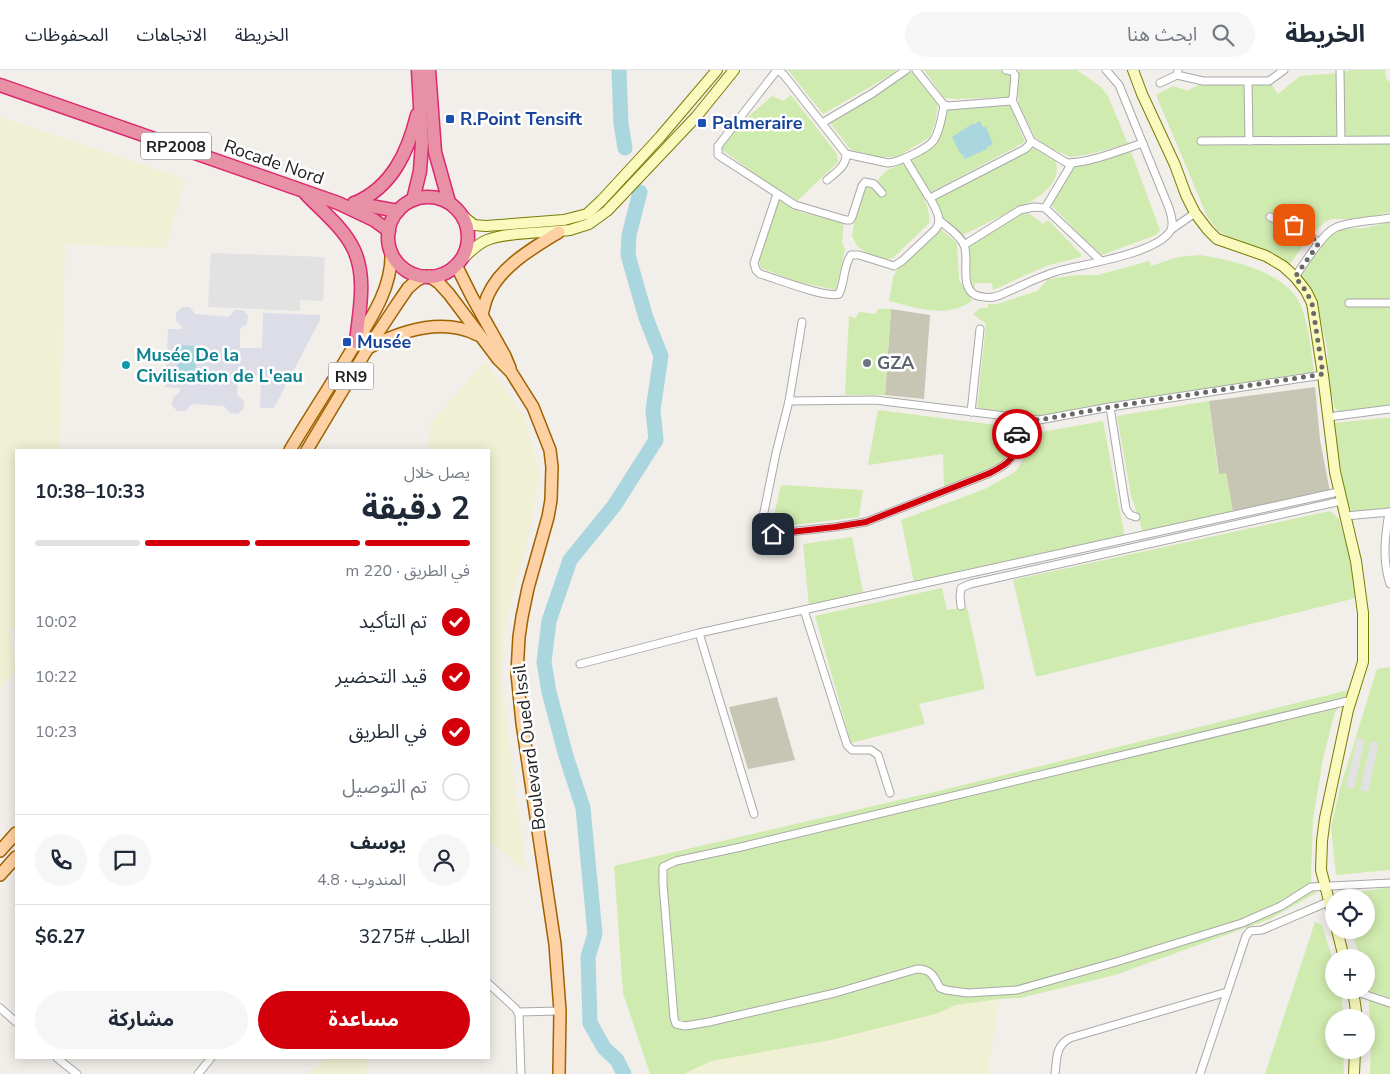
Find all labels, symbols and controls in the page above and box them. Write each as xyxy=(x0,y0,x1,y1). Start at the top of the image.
search box xyxy=(905,12,1255,57)
text: الخريطة xyxy=(1285,18,1365,50)
icon: search xyxy=(1209,21,1237,49)
text: ابحث هنا xyxy=(1127,22,1197,48)
text: المحفوظات xyxy=(25,23,109,47)
text: الاتجاهات xyxy=(137,23,207,47)
text: الخريطة xyxy=(235,23,289,47)
place label: R.Point Tensift xyxy=(460,107,582,131)
place label: Palmeraire xyxy=(712,111,803,135)
marker: R.Point Tensift xyxy=(444,113,456,125)
marker: Palmeraire xyxy=(696,117,708,129)
road number: RP2008 xyxy=(141,132,211,160)
street label: Rocade Nord xyxy=(221,134,327,190)
pin xyxy=(1273,204,1315,246)
icon: bag xyxy=(1280,211,1308,239)
place label: Musée xyxy=(357,330,412,354)
marker: Musée xyxy=(341,336,353,348)
place label: Musée De la Civilisation de L'eau xyxy=(136,343,303,388)
place label: GZA xyxy=(877,351,915,375)
marker: GZA xyxy=(861,357,873,369)
marker: Musée De la Civilisation de L'eau xyxy=(120,359,132,371)
road number: RN9 xyxy=(328,362,374,390)
courier xyxy=(992,409,1042,459)
icon: car xyxy=(1003,420,1031,448)
text: يصل خلال xyxy=(404,462,470,484)
text: 10:33–10:38 xyxy=(35,479,145,505)
text: 2 دقيقة xyxy=(362,487,470,530)
pin xyxy=(752,513,794,555)
icon: home xyxy=(759,520,787,548)
text: في الطريق · 220 m xyxy=(346,560,470,582)
icon: check xyxy=(442,608,470,636)
text: تم التأكيد xyxy=(359,609,427,635)
text: 10:02 xyxy=(35,611,77,633)
street label: Boulevard Oued Issil xyxy=(507,662,551,831)
icon: check xyxy=(442,663,470,691)
text: قيد التحضير xyxy=(335,664,427,690)
text: 10:22 xyxy=(35,666,77,688)
icon: check xyxy=(442,718,470,746)
text: في الطريق xyxy=(349,719,427,745)
text: 10:23 xyxy=(35,721,77,743)
text: تم التوصيل xyxy=(342,774,427,800)
text: يوسف xyxy=(350,830,406,856)
button: phone xyxy=(35,834,87,886)
button: chat xyxy=(99,834,151,886)
button: person xyxy=(418,834,470,886)
text: المندوب · 4.8 xyxy=(317,869,406,891)
map controls xyxy=(1325,889,1375,1059)
button: locate xyxy=(1325,889,1375,939)
text: $6.27 xyxy=(35,924,85,950)
text: الطلب #3275 xyxy=(359,924,470,950)
button: + xyxy=(1325,949,1375,999)
button: مشاركة xyxy=(35,991,248,1049)
button: مساعدة xyxy=(258,991,470,1049)
button: − xyxy=(1325,1009,1375,1059)

